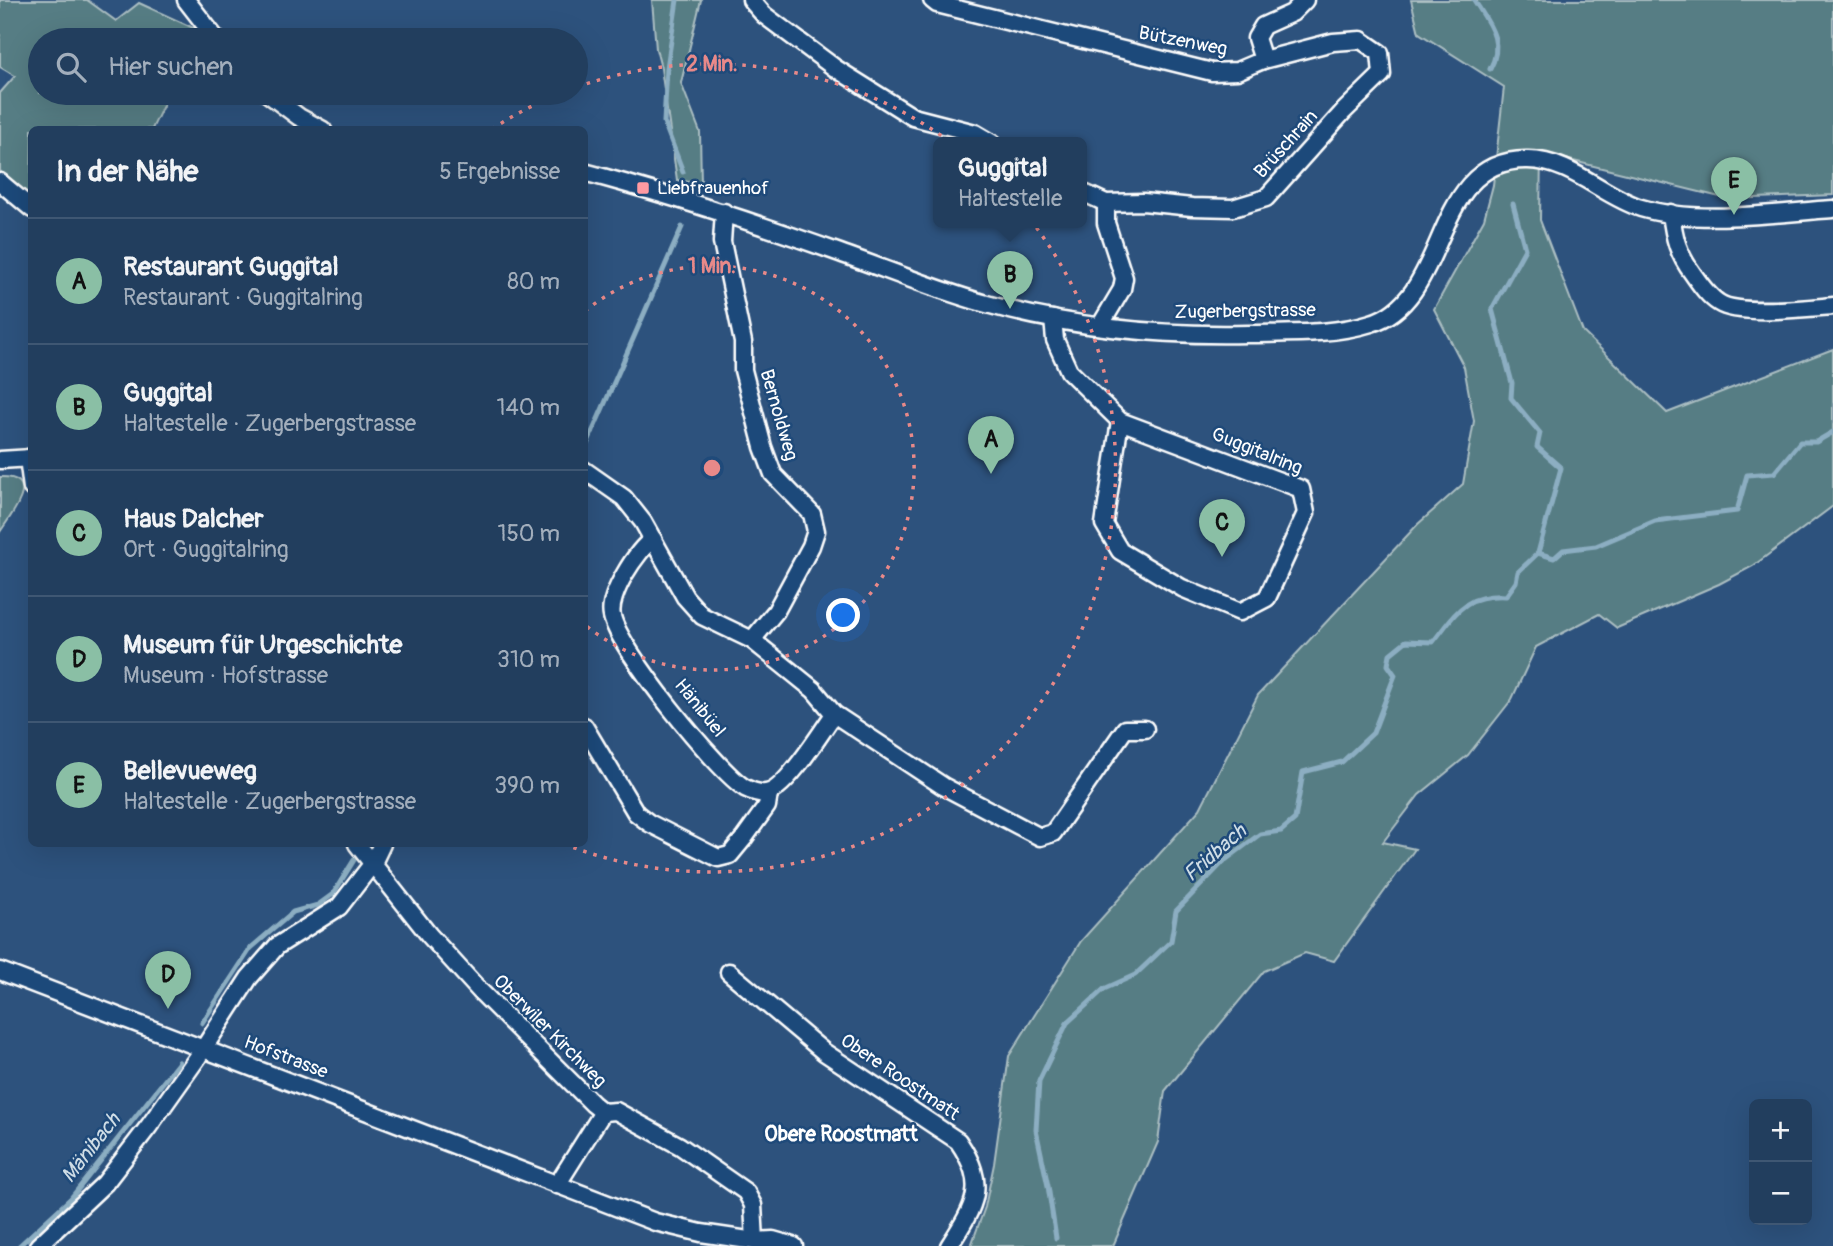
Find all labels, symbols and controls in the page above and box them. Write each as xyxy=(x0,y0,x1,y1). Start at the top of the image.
street label: Bützenweg xyxy=(1137,21,1229,61)
search box xyxy=(28,28,588,105)
icon: search xyxy=(52,48,90,86)
text: Hier suchen xyxy=(108,51,233,83)
text: 2 Min. xyxy=(686,51,738,78)
street label: Brüschrain xyxy=(1249,105,1323,183)
popup xyxy=(933,137,1087,228)
text: Guggital xyxy=(958,152,1048,184)
text: In der Nähe xyxy=(56,153,198,190)
text: 5 Ergebnisse xyxy=(439,157,560,186)
pin: E xyxy=(1711,157,1757,215)
place label: Liebfrauenhof xyxy=(657,176,769,200)
marker: Liebfrauenhof xyxy=(635,180,651,196)
text: Haltestelle xyxy=(958,184,1062,213)
text: Restaurant Guggital xyxy=(123,251,339,283)
pin: B xyxy=(987,251,1033,309)
text: 1 Min. xyxy=(688,253,736,280)
text: A xyxy=(72,267,86,296)
text: 80 m xyxy=(507,267,560,296)
text: Restaurant · Guggitalring xyxy=(123,283,363,312)
street label: Zugerbergstrasse xyxy=(1174,298,1317,324)
street label: Bernoldweg xyxy=(755,367,803,463)
text: Guggital xyxy=(123,377,213,409)
text: B xyxy=(72,393,86,422)
text: 140 m xyxy=(497,393,560,422)
text: Haltestelle · Zugerbergstrasse xyxy=(123,409,416,438)
pin: A xyxy=(968,416,1014,474)
street label: Guggitalring xyxy=(1208,422,1306,480)
centre of rings xyxy=(700,456,724,480)
pin: C xyxy=(1199,499,1245,557)
text: Haus Dalcher xyxy=(123,503,263,535)
text: C xyxy=(72,519,86,548)
text: 150 m xyxy=(497,519,560,548)
text: Ort · Guggitalring xyxy=(123,535,289,564)
your location xyxy=(826,598,860,632)
text: Museum für Urgeschichte xyxy=(123,629,402,661)
text: D xyxy=(72,645,86,674)
text: 310 m xyxy=(497,645,560,674)
text: Museum · Hofstrasse xyxy=(123,661,328,690)
street label: Hänibüel xyxy=(669,674,731,742)
text: Bellevueweg xyxy=(123,755,257,787)
text: E xyxy=(73,771,85,800)
text: 390 m xyxy=(494,771,560,800)
text: Haltestelle · Zugerbergstrasse xyxy=(123,787,416,816)
water label: Fridbach xyxy=(1178,818,1253,888)
pin: D xyxy=(145,951,191,1009)
street label: Oberwiler Kirchweg xyxy=(488,969,612,1093)
street label: Obere Roostmatt xyxy=(836,1028,964,1126)
street label: Hofstrasse xyxy=(241,1030,332,1084)
map controls xyxy=(1749,1099,1812,1225)
button: + xyxy=(1749,1099,1812,1162)
water label: Mänibach xyxy=(55,1107,127,1188)
district label: Obere Roostmatt xyxy=(764,1121,918,1148)
button: − xyxy=(1749,1162,1812,1225)

